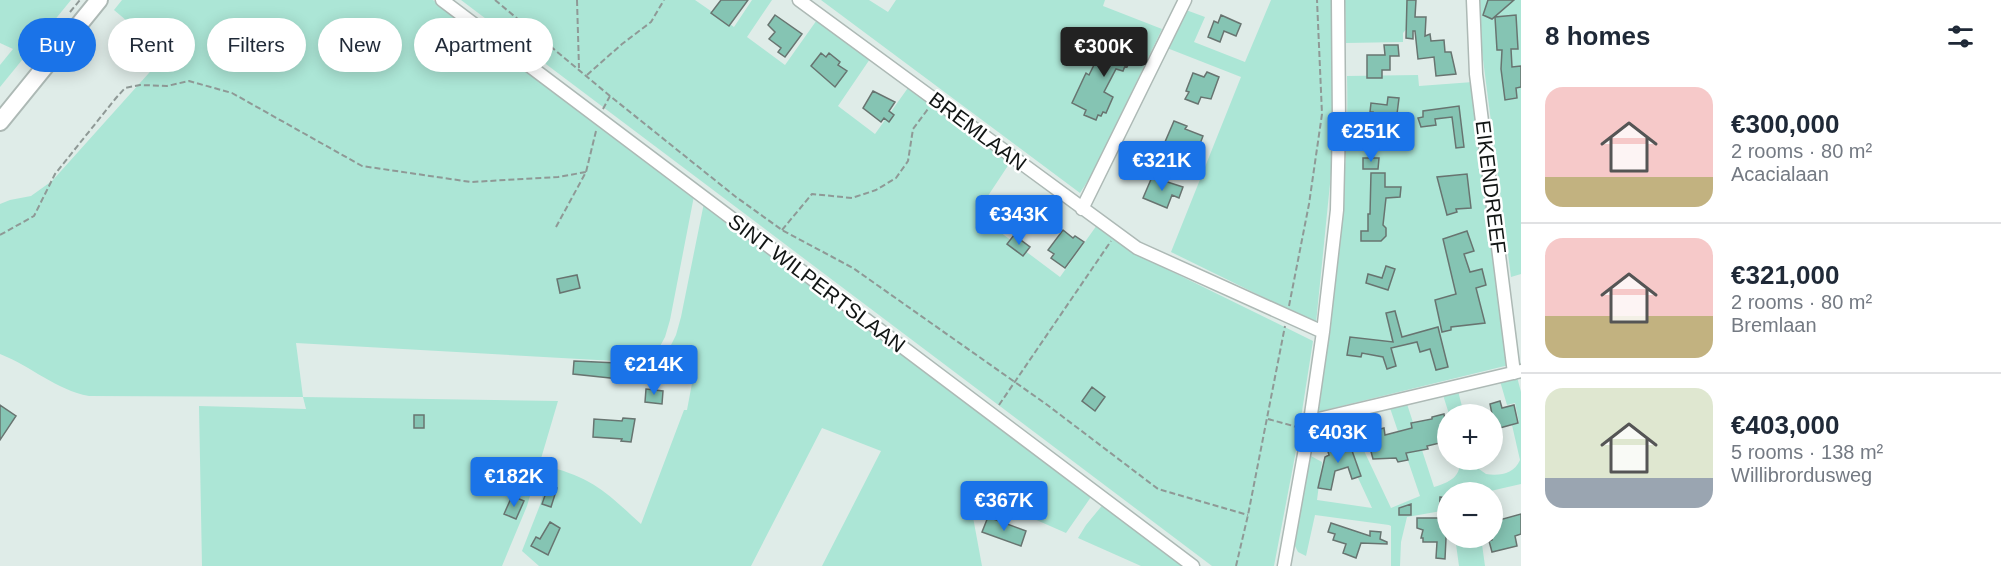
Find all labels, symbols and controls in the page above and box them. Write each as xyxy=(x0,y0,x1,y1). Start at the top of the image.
chip: Buy xyxy=(18,18,96,72)
chip: Rent xyxy=(108,18,195,72)
chip: Filters xyxy=(207,18,306,72)
chip: New xyxy=(318,18,402,72)
chip: Apartment xyxy=(414,18,553,72)
icon: filters xyxy=(1944,20,1977,53)
text: 8 homes xyxy=(1545,21,1651,51)
pin: €300K xyxy=(1062,27,1146,78)
text: €300K xyxy=(1075,35,1133,57)
street label: BREMLAAN xyxy=(925,87,1031,175)
text: €300,000 xyxy=(1731,109,1839,139)
icon: home xyxy=(1593,111,1665,183)
pin: €251K xyxy=(1329,112,1413,163)
street label: EIKENDREEF xyxy=(1471,119,1511,255)
text: €251K xyxy=(1342,120,1400,142)
text: 2 rooms · 80 m² xyxy=(1731,140,1872,162)
pin: €321K xyxy=(1120,141,1204,192)
text: €321K xyxy=(1133,149,1191,171)
text: Acacialaan xyxy=(1731,163,1829,185)
pin: €343K xyxy=(977,195,1061,246)
text: €343K xyxy=(990,203,1048,225)
street label: SINT WILPERTSLAAN xyxy=(724,209,910,357)
text: €321,000 xyxy=(1731,260,1839,290)
icon: home xyxy=(1593,262,1665,334)
text: 2 rooms · 80 m² xyxy=(1731,291,1872,313)
text: Bremlaan xyxy=(1731,314,1817,336)
pin: €214K xyxy=(612,345,696,396)
text: €214K xyxy=(625,353,683,375)
map controls xyxy=(1437,404,1503,548)
button: + xyxy=(1437,404,1503,470)
text: €403,000 xyxy=(1731,410,1839,440)
icon: home xyxy=(1593,412,1665,484)
pin: €403K xyxy=(1296,413,1380,464)
text: €403K xyxy=(1309,421,1367,443)
text: 5 rooms · 138 m² xyxy=(1731,441,1883,463)
pin: €182K xyxy=(472,457,556,508)
text: Willibrordusweg xyxy=(1731,464,1872,486)
text: €182K xyxy=(485,465,543,487)
pin: €367K xyxy=(962,481,1046,532)
button: − xyxy=(1437,482,1503,548)
text: €367K xyxy=(975,489,1033,511)

